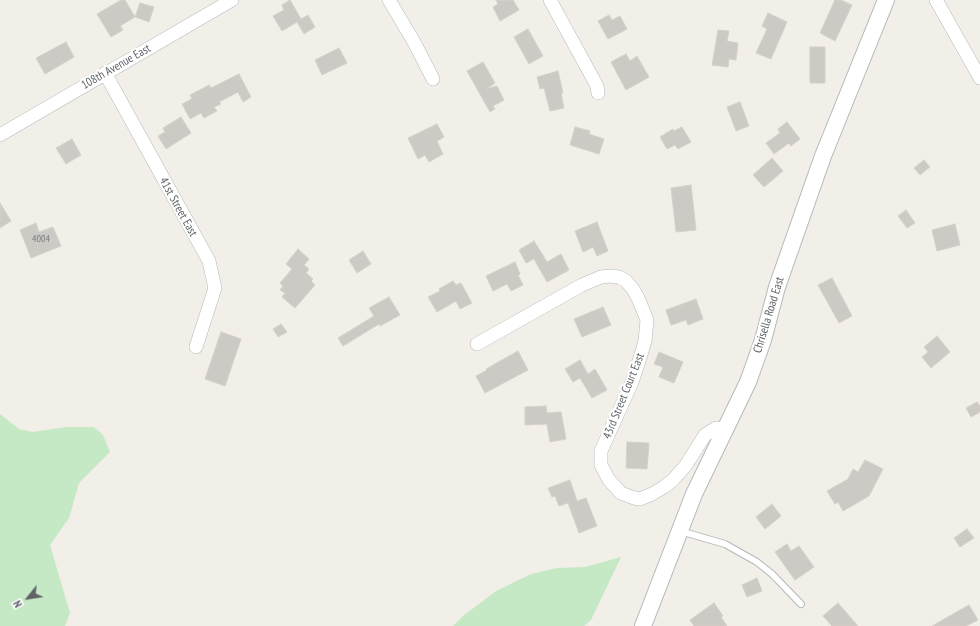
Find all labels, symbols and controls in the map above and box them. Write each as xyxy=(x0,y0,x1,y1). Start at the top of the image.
street label: 108th Avenue East xyxy=(79,41,153,93)
street label: 41st Street East xyxy=(156,175,200,239)
house number: 4004 xyxy=(32,233,50,245)
street label: Chrisella Road East xyxy=(751,275,787,355)
street label: 43rd Street Court East xyxy=(600,351,648,441)
north arrow xyxy=(8,578,48,618)
text: N xyxy=(10,598,25,610)

